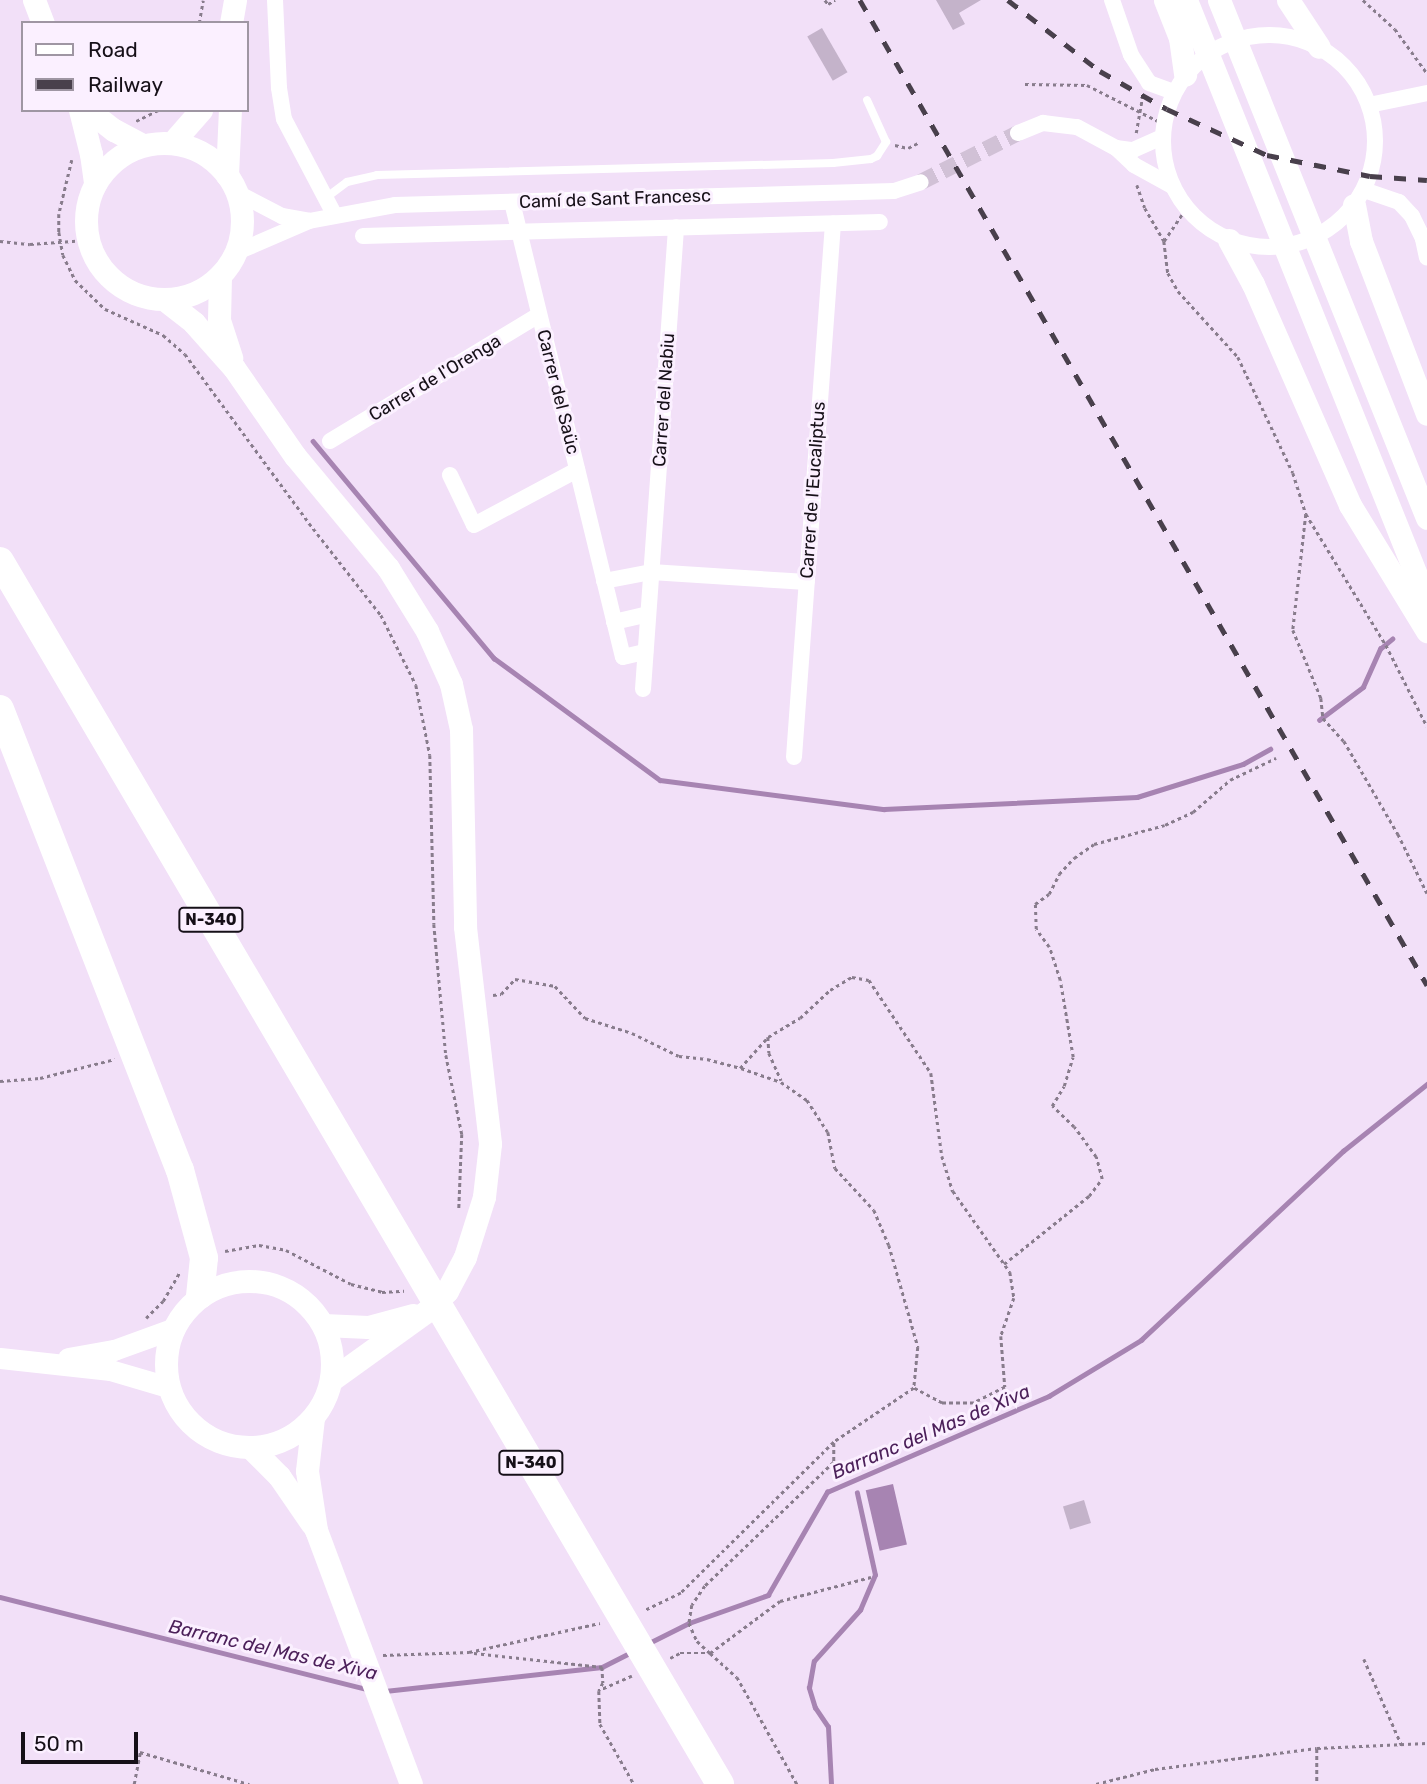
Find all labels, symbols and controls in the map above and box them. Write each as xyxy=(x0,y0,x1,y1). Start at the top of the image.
legend xyxy=(21,21,248,112)
text: Road xyxy=(88,37,138,62)
text: Railway xyxy=(88,72,163,97)
street label: Camí de Sant Francesc xyxy=(519,185,711,213)
street label: Carrer del Saüc xyxy=(532,327,584,457)
street label: Carrer de l'Orenga xyxy=(365,330,505,426)
street label: Carrer del Nabiu xyxy=(649,332,679,468)
street label: Carrer de l'Eucaliptus xyxy=(796,400,830,580)
road number: N-340 xyxy=(178,908,244,932)
water label: Barranc del Mas de Xiva xyxy=(828,1380,1034,1484)
road number: N-340 xyxy=(498,1450,564,1476)
water label: Barranc del Mas de Xiva xyxy=(167,1615,379,1685)
scale bar xyxy=(24,1718,142,1762)
text: 50 m xyxy=(34,1731,84,1756)

